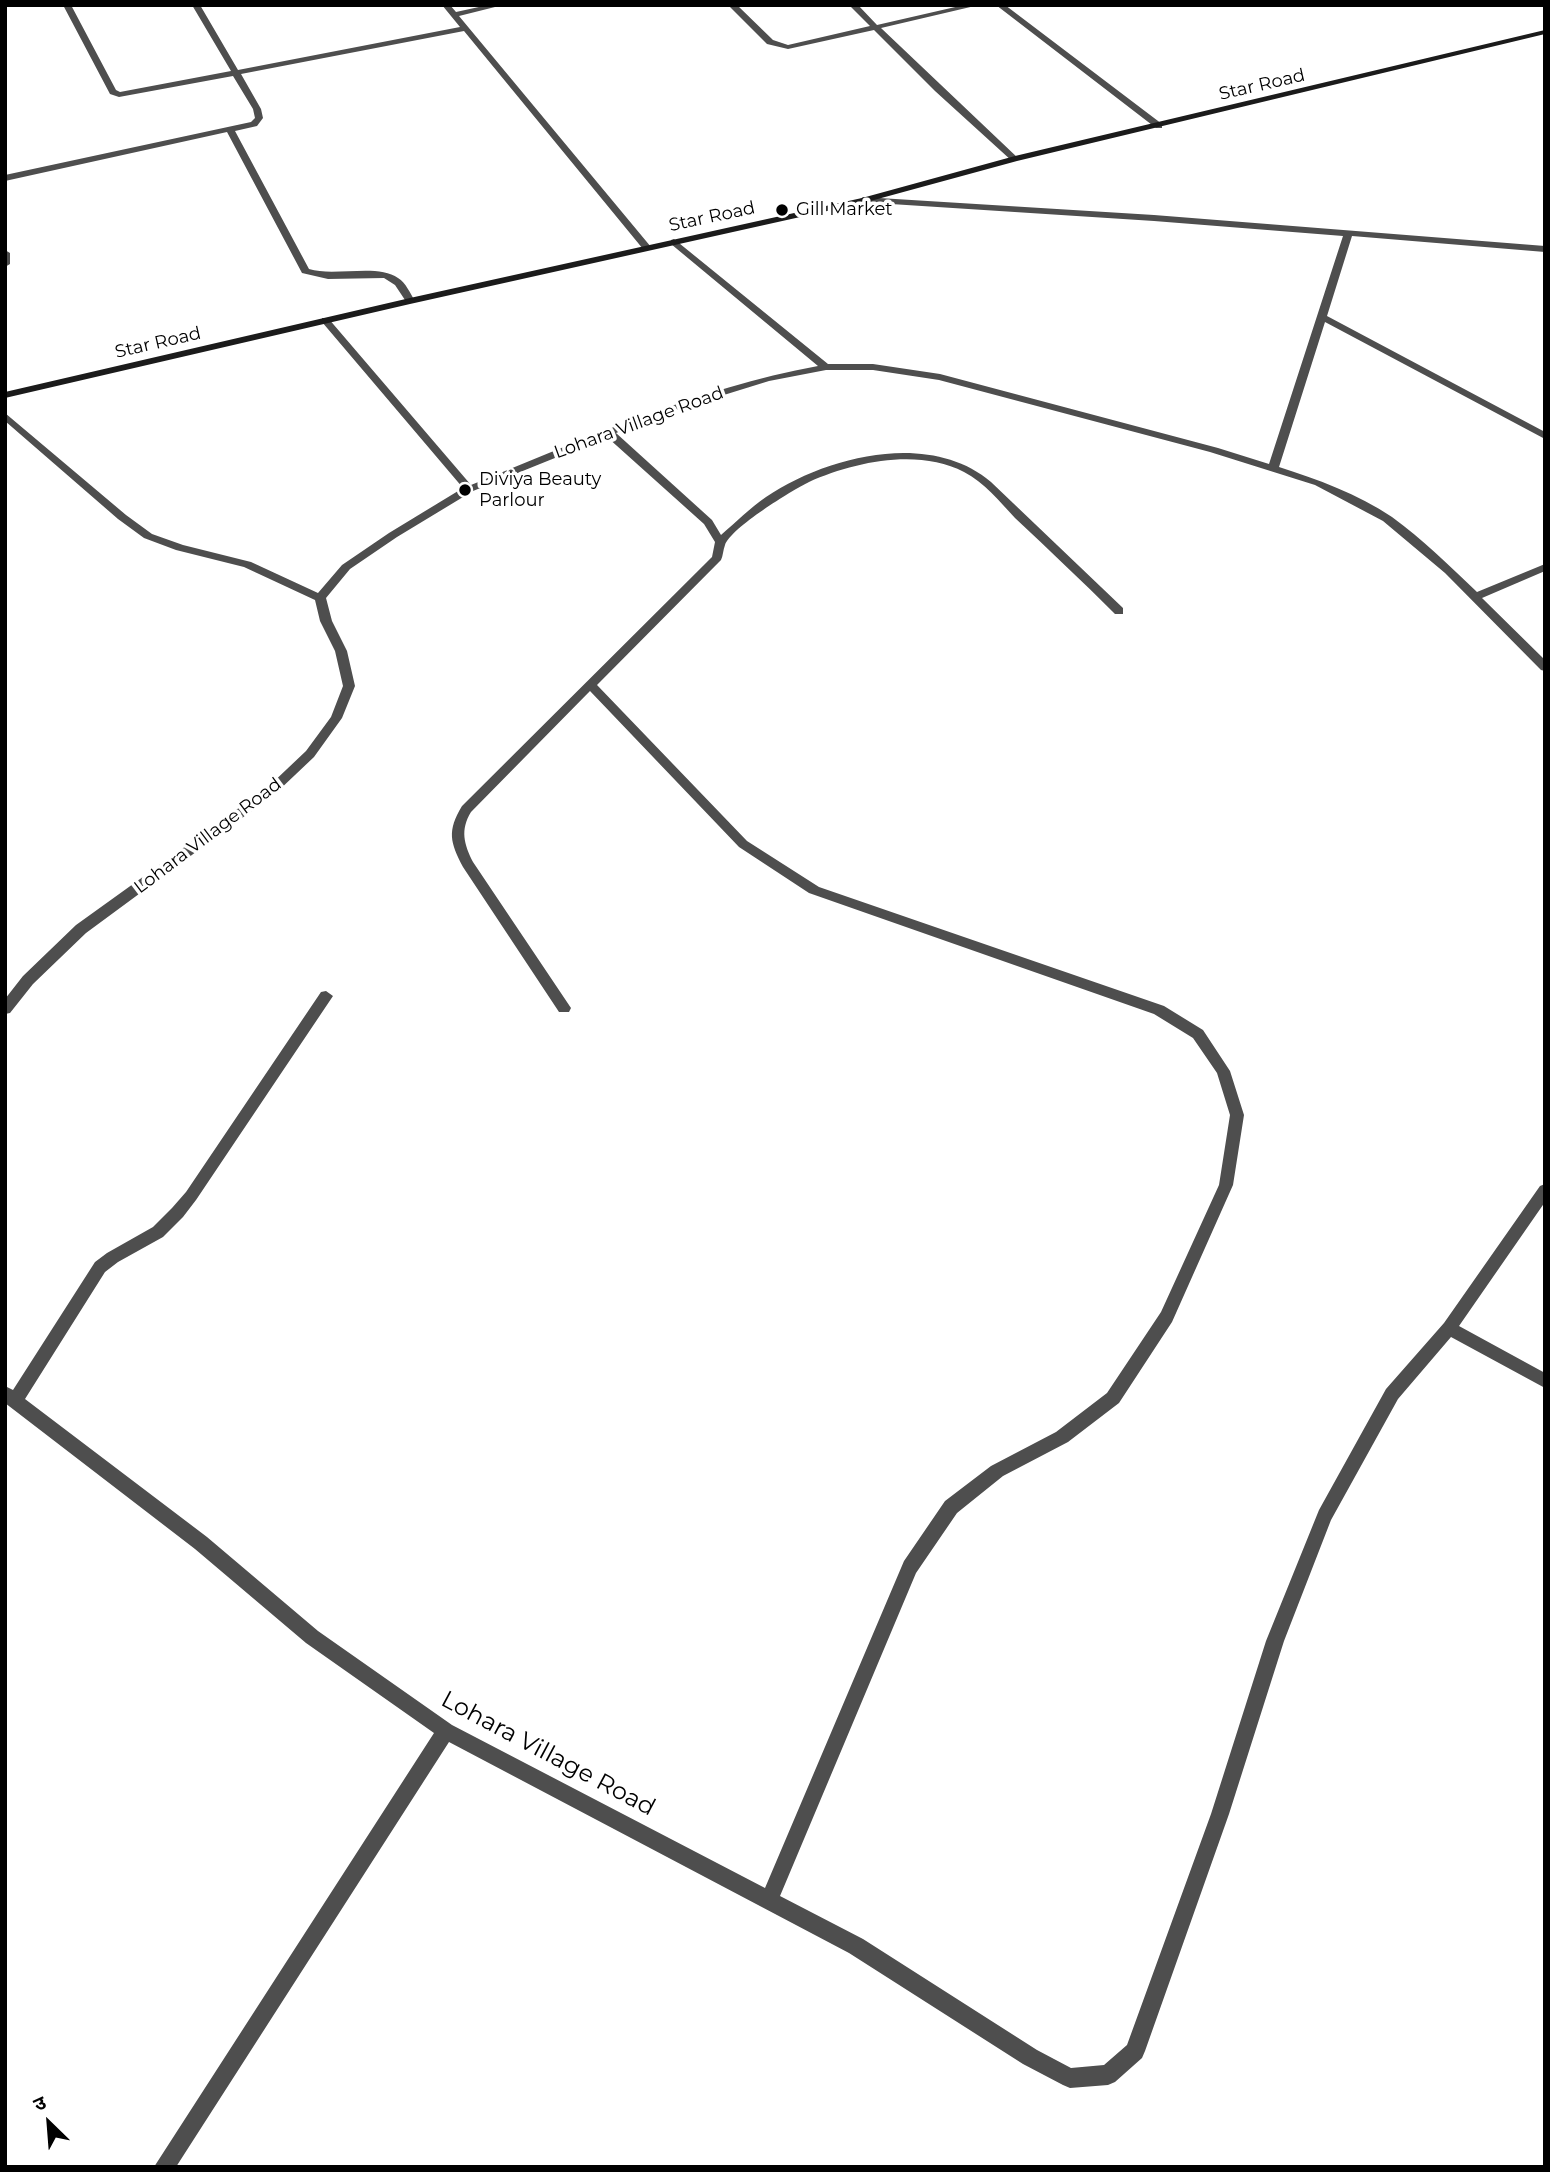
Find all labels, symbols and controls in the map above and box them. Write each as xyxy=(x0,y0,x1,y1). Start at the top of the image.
street label: Star Road xyxy=(1217,65,1307,105)
street label: Star Road xyxy=(667,197,757,237)
place label: Gill Market xyxy=(796,199,893,221)
marker: Gill Market xyxy=(774,202,790,218)
street label: Star Road xyxy=(113,323,203,363)
street label: Lohara Village Road xyxy=(551,382,727,464)
place label: Diviya Beauty Parlour xyxy=(479,469,601,512)
marker: Diviya Beauty Parlour xyxy=(457,482,473,498)
street label: Lohara Village Road xyxy=(130,774,286,898)
street label: Lohara Village Road xyxy=(436,1685,660,1823)
north arrow xyxy=(14,2088,84,2158)
text: उ xyxy=(30,2091,50,2116)

